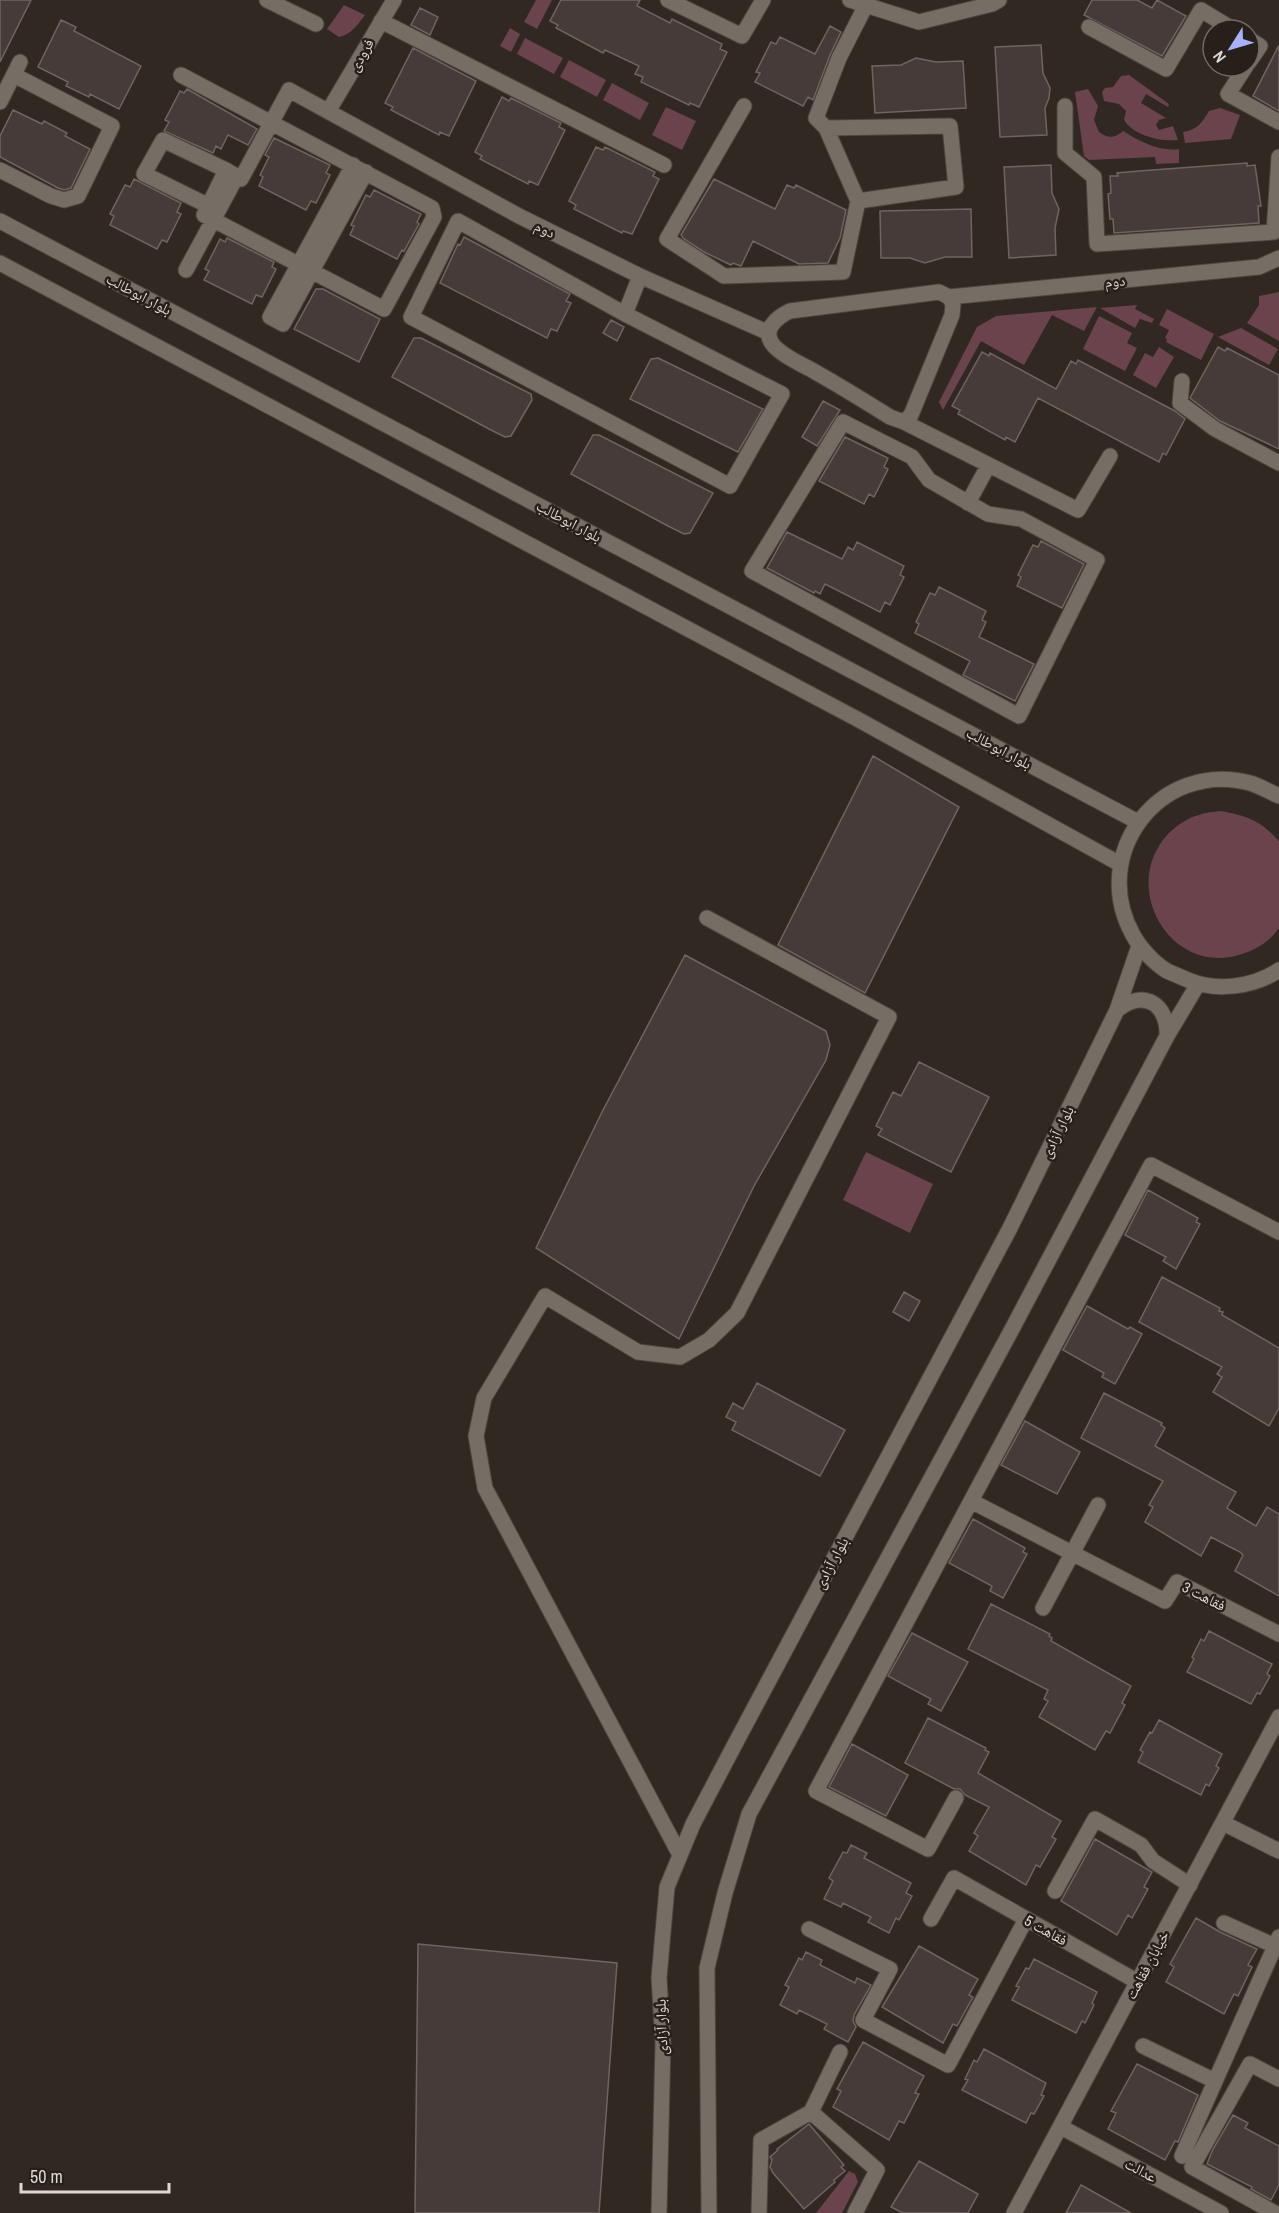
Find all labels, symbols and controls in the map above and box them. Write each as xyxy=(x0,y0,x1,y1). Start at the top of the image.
north arrow xyxy=(1201,18,1261,78)
street label: فرودی xyxy=(343,35,379,75)
text: N xyxy=(1207,47,1231,67)
street label: دوم xyxy=(531,215,559,243)
street label: بلوار ابوطالب xyxy=(103,268,175,320)
street label: دوم xyxy=(1104,270,1126,292)
street label: بلوار ابوطالب xyxy=(533,495,605,547)
street label: بلوار ابوطالب xyxy=(963,722,1035,774)
street label: بلوار آزادی xyxy=(1035,1102,1079,1162)
street label: بلوار آزادی xyxy=(809,1533,853,1593)
street label: فقاهت 3 xyxy=(1179,1576,1229,1616)
street label: فقاهت 5 xyxy=(1021,1910,1071,1950)
street label: خیابان فقاهت xyxy=(1120,1927,1174,2003)
street label: بلوار آزادی xyxy=(650,1999,672,2055)
street label: عدالت xyxy=(1121,2153,1161,2187)
scale bar xyxy=(21,2156,170,2194)
text: 50 m xyxy=(30,2164,63,2189)

